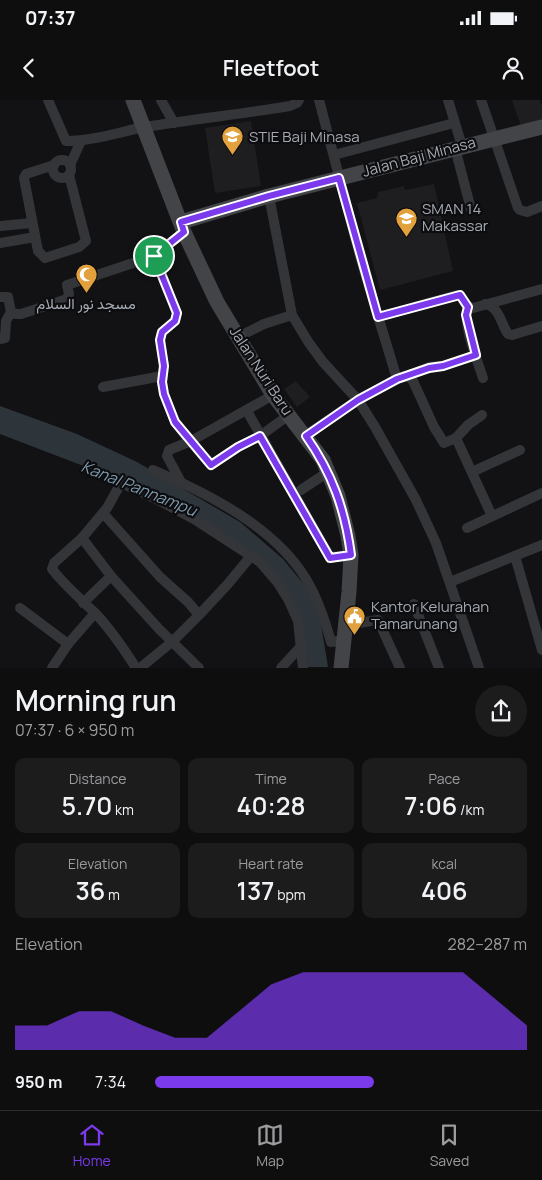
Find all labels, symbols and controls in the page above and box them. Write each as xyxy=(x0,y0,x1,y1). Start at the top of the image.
text: 07:37 xyxy=(25,5,75,31)
text: Fleetfoot xyxy=(223,53,319,83)
icon: back xyxy=(15,54,43,82)
icon: person xyxy=(499,54,527,82)
school or university icon: STIE Baji Minasa xyxy=(221,125,245,156)
place label: STIE Baji Minasa xyxy=(249,126,360,147)
street label: Jalan Baji Minasa xyxy=(360,131,478,182)
place label: SMAN 14 Makassar xyxy=(422,198,489,236)
school or university icon: SMAN 14 Makassar xyxy=(394,206,418,237)
pin xyxy=(133,235,175,277)
icon: arrive xyxy=(140,242,168,270)
mosque icon: مسجد نور السلام xyxy=(74,263,98,294)
place label: مسجد نور السلام xyxy=(36,293,136,314)
street label: Jalan Nuri Baru xyxy=(225,322,298,419)
water label: Kanal Pannampu xyxy=(78,455,201,522)
place label: Kantor Kelurahan Tamarunang xyxy=(371,596,489,634)
public building icon: Kantor Kelurahan Tamarunang xyxy=(343,604,367,635)
text: Morning run xyxy=(15,681,176,719)
button: share xyxy=(475,685,527,737)
text: 07:37 · 6 × 950 m xyxy=(15,719,134,741)
text: Distance xyxy=(69,769,126,788)
text: Time xyxy=(255,769,287,788)
text: Pace xyxy=(429,769,460,788)
text: 5.70 xyxy=(61,788,112,823)
text: 40:28 xyxy=(236,788,306,823)
text: 7:06 xyxy=(404,788,457,823)
text: km xyxy=(112,800,134,819)
text: /km xyxy=(457,800,484,819)
text: Elevation xyxy=(68,854,127,873)
text: Heart rate xyxy=(239,854,303,873)
text: kcal xyxy=(432,854,457,873)
text: 36 xyxy=(75,873,105,908)
text: 137 xyxy=(236,873,274,908)
text: 406 xyxy=(421,873,468,908)
text: m xyxy=(105,885,120,904)
text: bpm xyxy=(274,885,306,904)
text: Elevation xyxy=(15,933,83,955)
text: 282–287 m xyxy=(448,933,527,955)
text: 950 m xyxy=(15,1071,62,1093)
text: 7:34 xyxy=(95,1071,126,1093)
tab: Home xyxy=(73,1121,111,1170)
tab: Map xyxy=(256,1121,284,1170)
tab: Saved xyxy=(430,1121,469,1170)

